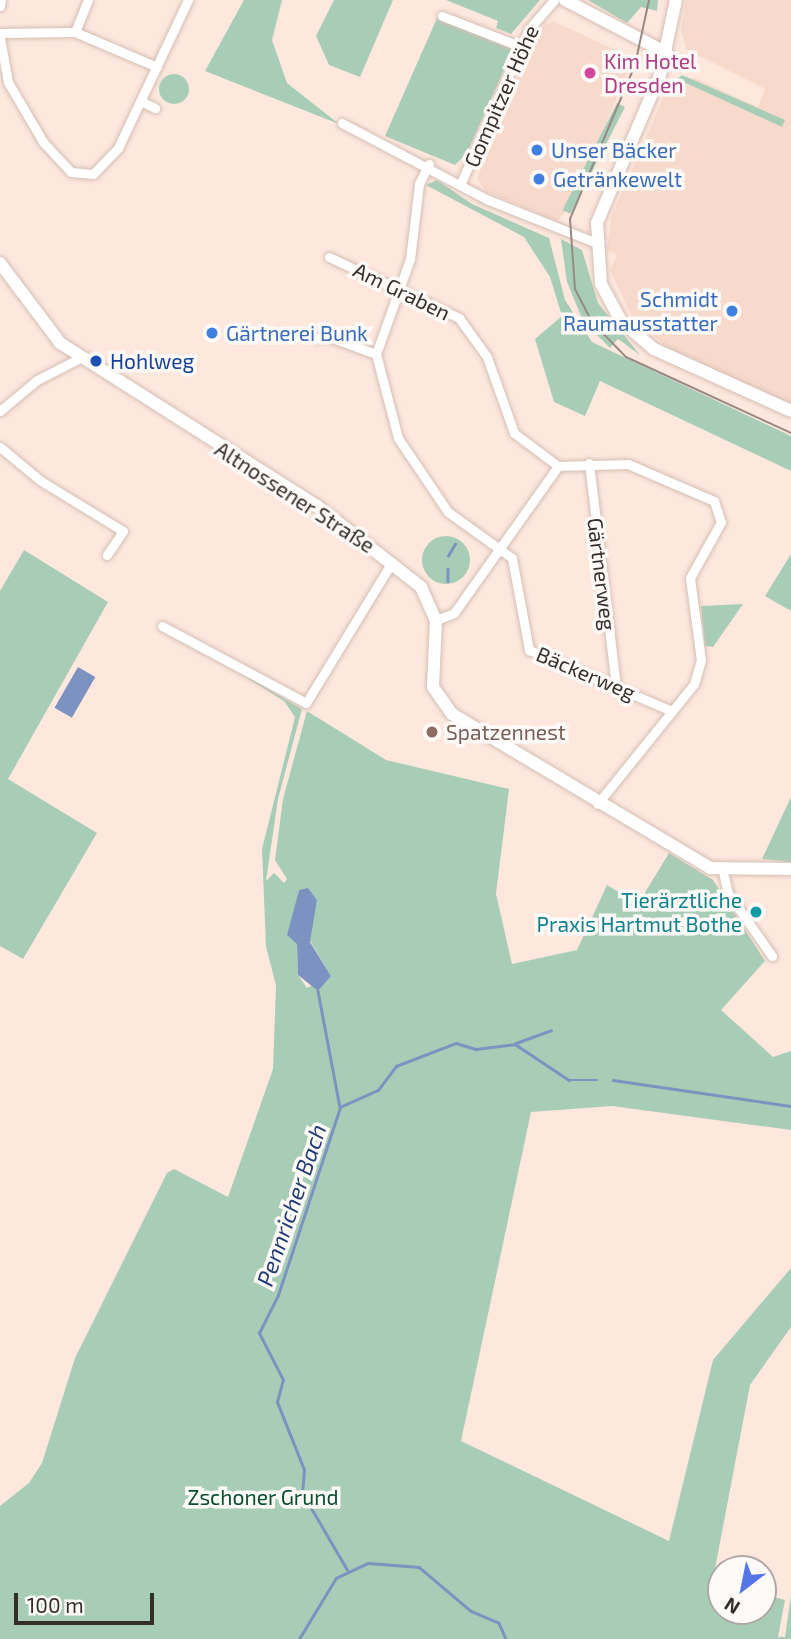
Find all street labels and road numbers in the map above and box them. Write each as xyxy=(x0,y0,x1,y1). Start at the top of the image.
street label: Gompitzer Höhe xyxy=(458,21,544,171)
street label: Am Graben xyxy=(349,257,455,325)
street label: Altnossener Straße xyxy=(210,436,380,558)
street label: Gärtnerweg xyxy=(583,516,621,632)
street label: Bäckerweg xyxy=(533,641,639,705)

